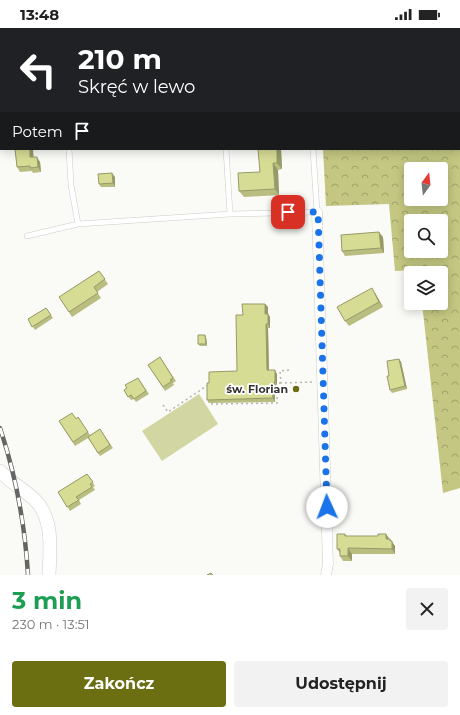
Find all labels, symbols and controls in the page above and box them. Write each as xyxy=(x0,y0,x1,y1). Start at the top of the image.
text: 13:48 xyxy=(20,5,59,24)
text: 210 m xyxy=(78,42,162,76)
icon: left xyxy=(12,44,64,96)
text: Skręć w lewo xyxy=(78,76,195,98)
icon: arrive xyxy=(71,120,93,142)
text: Potem xyxy=(12,122,63,141)
north arrow xyxy=(404,162,448,206)
map controls xyxy=(404,162,448,310)
pin xyxy=(271,195,305,229)
icon: arrive xyxy=(277,201,299,223)
button: search xyxy=(404,214,448,258)
button: layers xyxy=(404,266,448,310)
place label: św. Florian xyxy=(226,382,288,396)
marker: św. Florian xyxy=(291,384,301,394)
position arrow xyxy=(306,486,348,528)
text: 3 min xyxy=(12,586,82,615)
button: close xyxy=(406,588,448,630)
text: 230 m · 13:51 xyxy=(12,616,89,632)
button: Zakończ xyxy=(12,661,226,707)
button: Udostępnij xyxy=(234,661,448,707)

